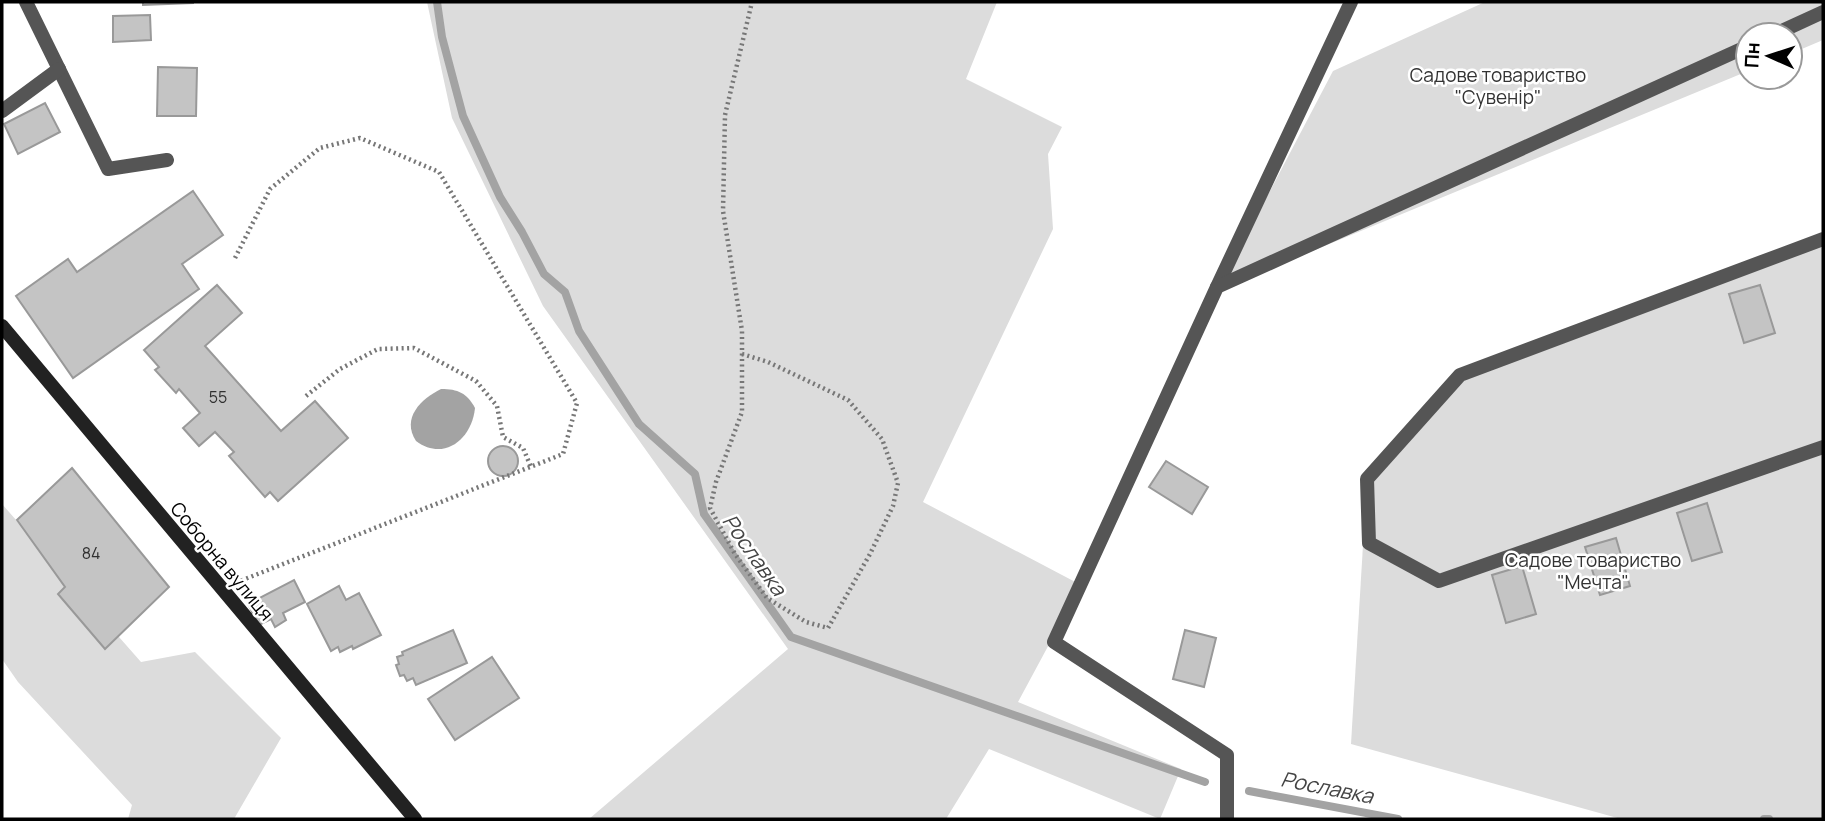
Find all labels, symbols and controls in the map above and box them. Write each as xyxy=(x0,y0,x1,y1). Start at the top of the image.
north arrow xyxy=(1734,21,1804,91)
text: Пн xyxy=(1738,42,1766,69)
park label: Садове товариство "Сувенір" xyxy=(1410,62,1586,110)
house number: 55 xyxy=(209,386,227,408)
street label: Соборна вулиця xyxy=(165,496,279,626)
water label: Рославка xyxy=(717,508,794,602)
house number: 84 xyxy=(82,542,100,564)
park label: Садове товариство "Мечта" xyxy=(1505,547,1681,595)
water label: Рославка xyxy=(1279,764,1377,810)

